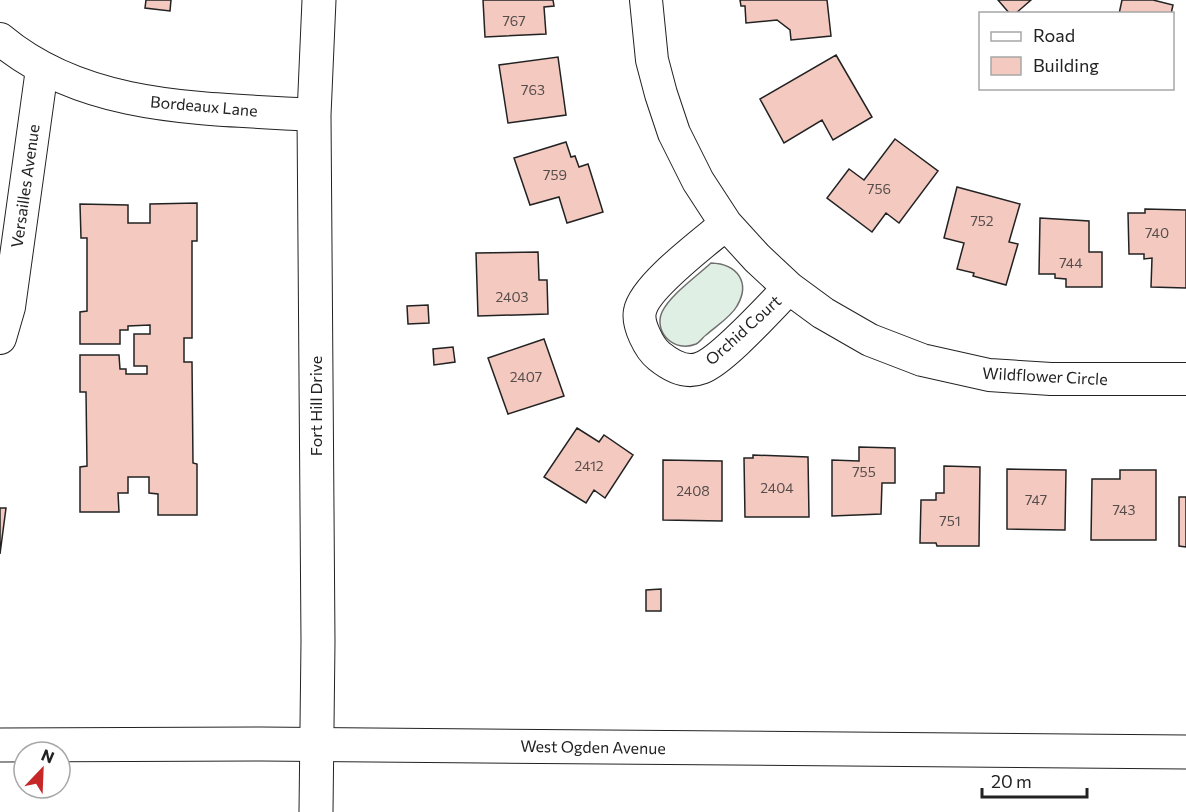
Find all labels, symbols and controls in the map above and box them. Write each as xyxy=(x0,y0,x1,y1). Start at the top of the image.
house number: 767 xyxy=(502,12,526,29)
legend xyxy=(979,12,1174,90)
text: Road xyxy=(1033,24,1075,46)
text: Building xyxy=(1033,54,1099,76)
house number: 763 xyxy=(521,81,545,98)
street label: Bordeaux Lane xyxy=(150,91,259,120)
street label: Versailles Avenue xyxy=(6,123,43,249)
house number: 759 xyxy=(543,166,567,183)
house number: 756 xyxy=(867,180,891,197)
house number: 752 xyxy=(970,212,994,229)
house number: 740 xyxy=(1145,224,1169,241)
house number: 744 xyxy=(1059,254,1083,271)
house number: 2403 xyxy=(495,288,529,305)
street label: Orchid Court xyxy=(701,290,785,369)
street label: Fort Hill Drive xyxy=(306,356,325,456)
street label: Wildflower Circle xyxy=(982,363,1108,388)
house number: 2407 xyxy=(510,368,542,385)
house number: 2412 xyxy=(574,457,604,474)
house number: 755 xyxy=(852,463,876,480)
house number: 2404 xyxy=(760,479,794,496)
house number: 2408 xyxy=(676,482,710,499)
house number: 747 xyxy=(1025,491,1047,508)
house number: 743 xyxy=(1113,501,1135,518)
house number: 751 xyxy=(939,512,961,529)
street label: West Ogden Avenue xyxy=(520,736,666,757)
north arrow xyxy=(12,740,72,800)
text: N xyxy=(39,745,57,767)
scale bar xyxy=(982,761,1087,799)
text: 20 m xyxy=(991,770,1032,792)

